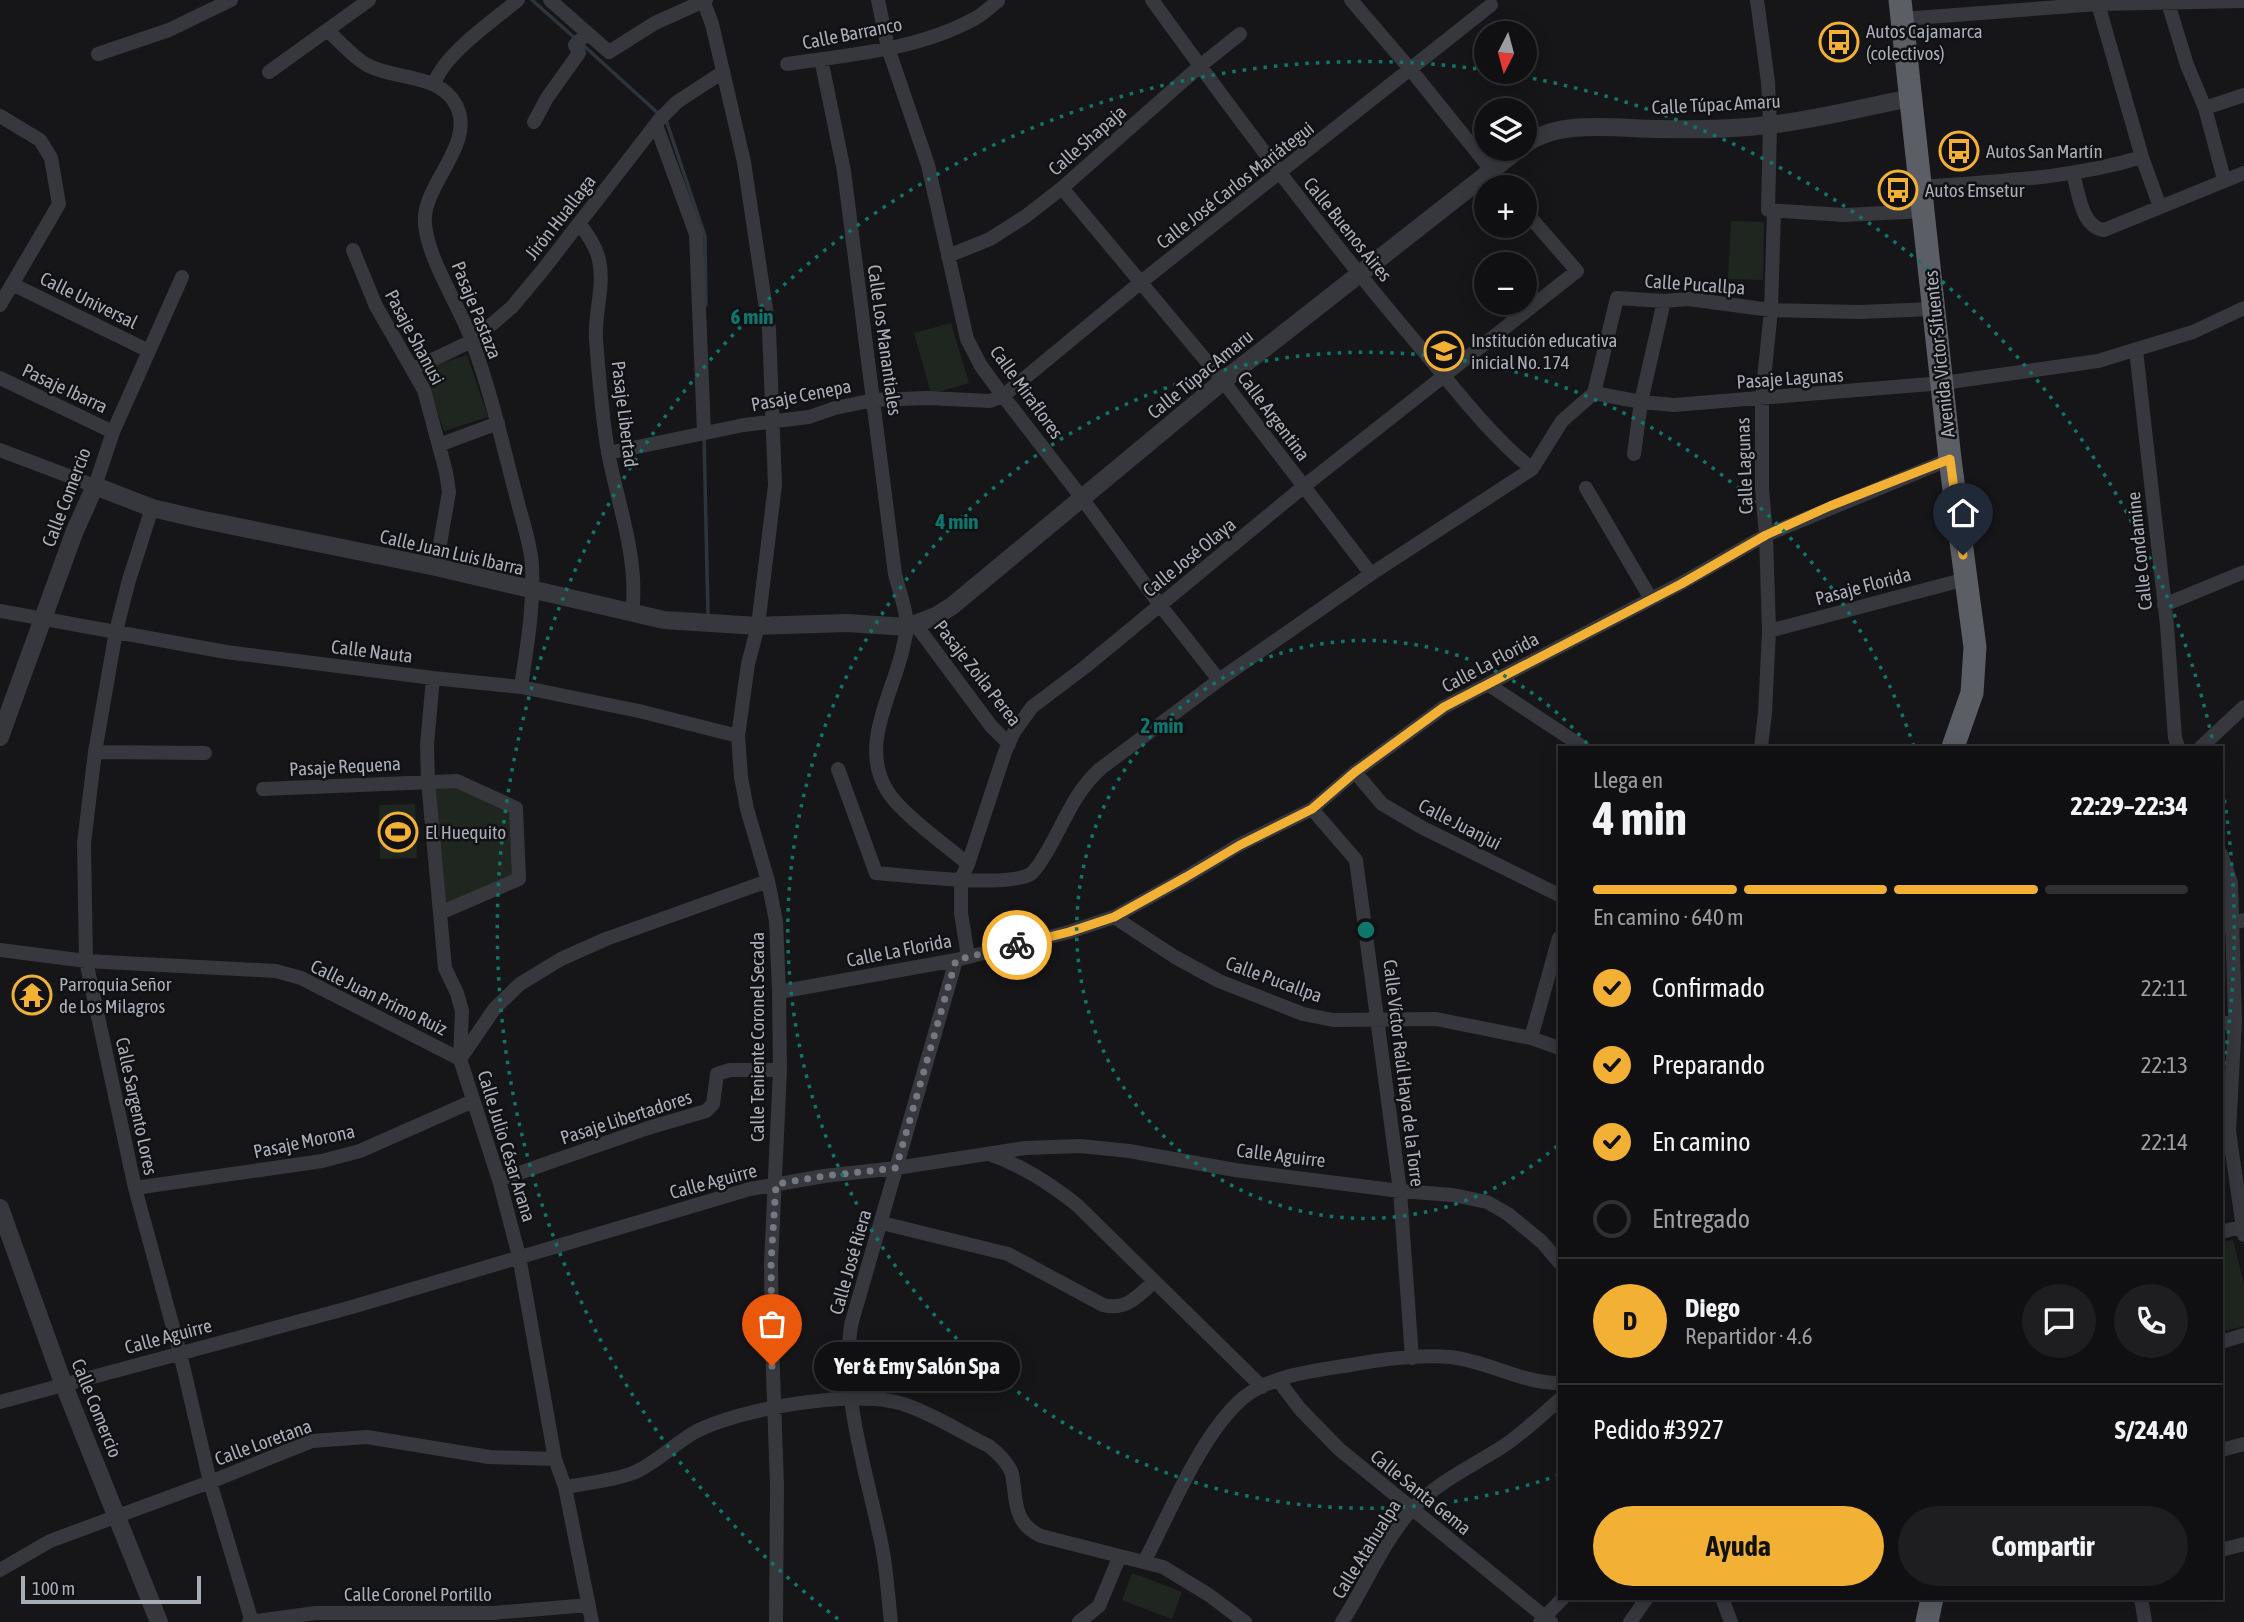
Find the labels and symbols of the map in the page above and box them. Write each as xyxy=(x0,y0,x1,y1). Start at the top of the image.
street label: Calle Barranco xyxy=(800,13,904,53)
place label: Autos Cajamarca (colectivos) xyxy=(1866,20,1983,64)
north arrow xyxy=(1474,21,1536,84)
bus stop icon: Autos Cajamarca (colectivos) xyxy=(1818,21,1860,63)
street label: Calle Túpac Amaru xyxy=(1651,90,1781,118)
street label: Calle Shapaja xyxy=(1044,100,1130,180)
street label: Calle José Carlos Mariátegui xyxy=(1152,117,1318,253)
bus stop icon: Autos San Martín xyxy=(1938,130,1980,172)
place label: Autos San Martín xyxy=(1986,140,2103,162)
bus stop icon: Autos Emsetur xyxy=(1877,169,1919,211)
street label: Jirón Huallaga xyxy=(520,170,600,264)
street label: Calle Buenos Aires xyxy=(1299,173,1397,286)
place label: Autos Emsetur xyxy=(1925,179,2025,201)
street label: Pasaje Pastaza xyxy=(447,258,507,362)
street label: Calle Los Manantiales xyxy=(864,263,906,417)
street label: Calle Universal xyxy=(37,267,141,333)
street label: Avenida Victor Sifuentes xyxy=(1919,269,1959,439)
street label: Calle Pucallpa xyxy=(1644,270,1746,298)
street label: Pasaje Shanusi xyxy=(381,286,449,388)
text: 6 min xyxy=(731,304,773,328)
street label: Calle Túpac Amaru xyxy=(1143,325,1257,423)
place label: Institución educativa inicial No. 174 xyxy=(1471,329,1617,373)
school or university icon: Institución educativa inicial No. 174 xyxy=(1423,330,1465,372)
street label: Calle Miraflores xyxy=(986,341,1068,443)
street label: Pasaje Ibarra xyxy=(19,359,111,417)
street label: Pasaje Libertad xyxy=(608,360,642,468)
street label: Pasaje Lagunas xyxy=(1736,363,1845,393)
street label: Calle Argentina xyxy=(1233,367,1315,465)
street label: Pasaje Cenepa xyxy=(749,374,853,416)
street label: Calle Lagunas xyxy=(1731,417,1757,515)
street label: Calle Comercio xyxy=(37,444,95,550)
pin xyxy=(1933,483,1993,555)
street label: Calle Condamine xyxy=(2122,491,2156,611)
text: 4 min xyxy=(935,509,978,533)
street label: Calle José Olaya xyxy=(1138,513,1240,601)
street label: Calle Juan Luis Ibarra xyxy=(378,525,526,579)
street label: Pasaje Florida xyxy=(1813,563,1913,609)
street label: Pasaje Zoila Perea xyxy=(930,616,1026,730)
street label: Calle La Florida xyxy=(1438,627,1542,697)
street label: Calle Nauta xyxy=(330,635,414,667)
text: 2 min xyxy=(1141,713,1183,737)
street label: Pasaje Requena xyxy=(289,752,401,780)
street label: Calle Juanjui xyxy=(1415,794,1505,854)
sports icon: El Huequito xyxy=(377,811,419,853)
place label: El Huequito xyxy=(425,821,506,843)
courier xyxy=(982,910,1052,980)
centre of rings xyxy=(1354,918,1378,942)
street label: Calle La Florida xyxy=(845,929,953,971)
street label: Calle Teniente Coronel Secada xyxy=(746,932,768,1142)
street label: Calle Pucallpa xyxy=(1223,951,1325,1007)
street label: Calle Juan Primo Ruiz xyxy=(307,954,451,1040)
street label: Calle Víctor Raúl Haya de la Torre xyxy=(1379,958,1429,1188)
place label: Parroquia Señor de Los Milagros xyxy=(59,973,172,1017)
temple icon: Parroquia Señor de Los Milagros xyxy=(11,974,53,1016)
street label: Calle Sargento Lores xyxy=(112,1035,162,1177)
street label: Calle Julio César Arana xyxy=(474,1068,540,1224)
street label: Pasaje Libertadores xyxy=(558,1085,695,1149)
street label: Pasaje Morona xyxy=(251,1120,357,1162)
street label: Calle Aguirre xyxy=(1235,1139,1327,1171)
street label: Calle Aguirre xyxy=(667,1159,759,1203)
street label: Calle José Riera xyxy=(825,1207,875,1317)
pin xyxy=(742,1294,802,1366)
street label: Calle Aguirre xyxy=(122,1314,214,1358)
callout: Yer & Emy Salón Spa xyxy=(814,1342,1020,1390)
street label: Calle Comercio xyxy=(67,1356,127,1460)
street label: Calle Loretana xyxy=(212,1414,314,1470)
street label: Calle Santa Gema xyxy=(1366,1445,1476,1539)
street label: Calle Atahualpa xyxy=(1327,1496,1405,1602)
scale bar xyxy=(21,1573,201,1605)
street label: Calle Coronel Portillo xyxy=(344,1583,492,1605)

